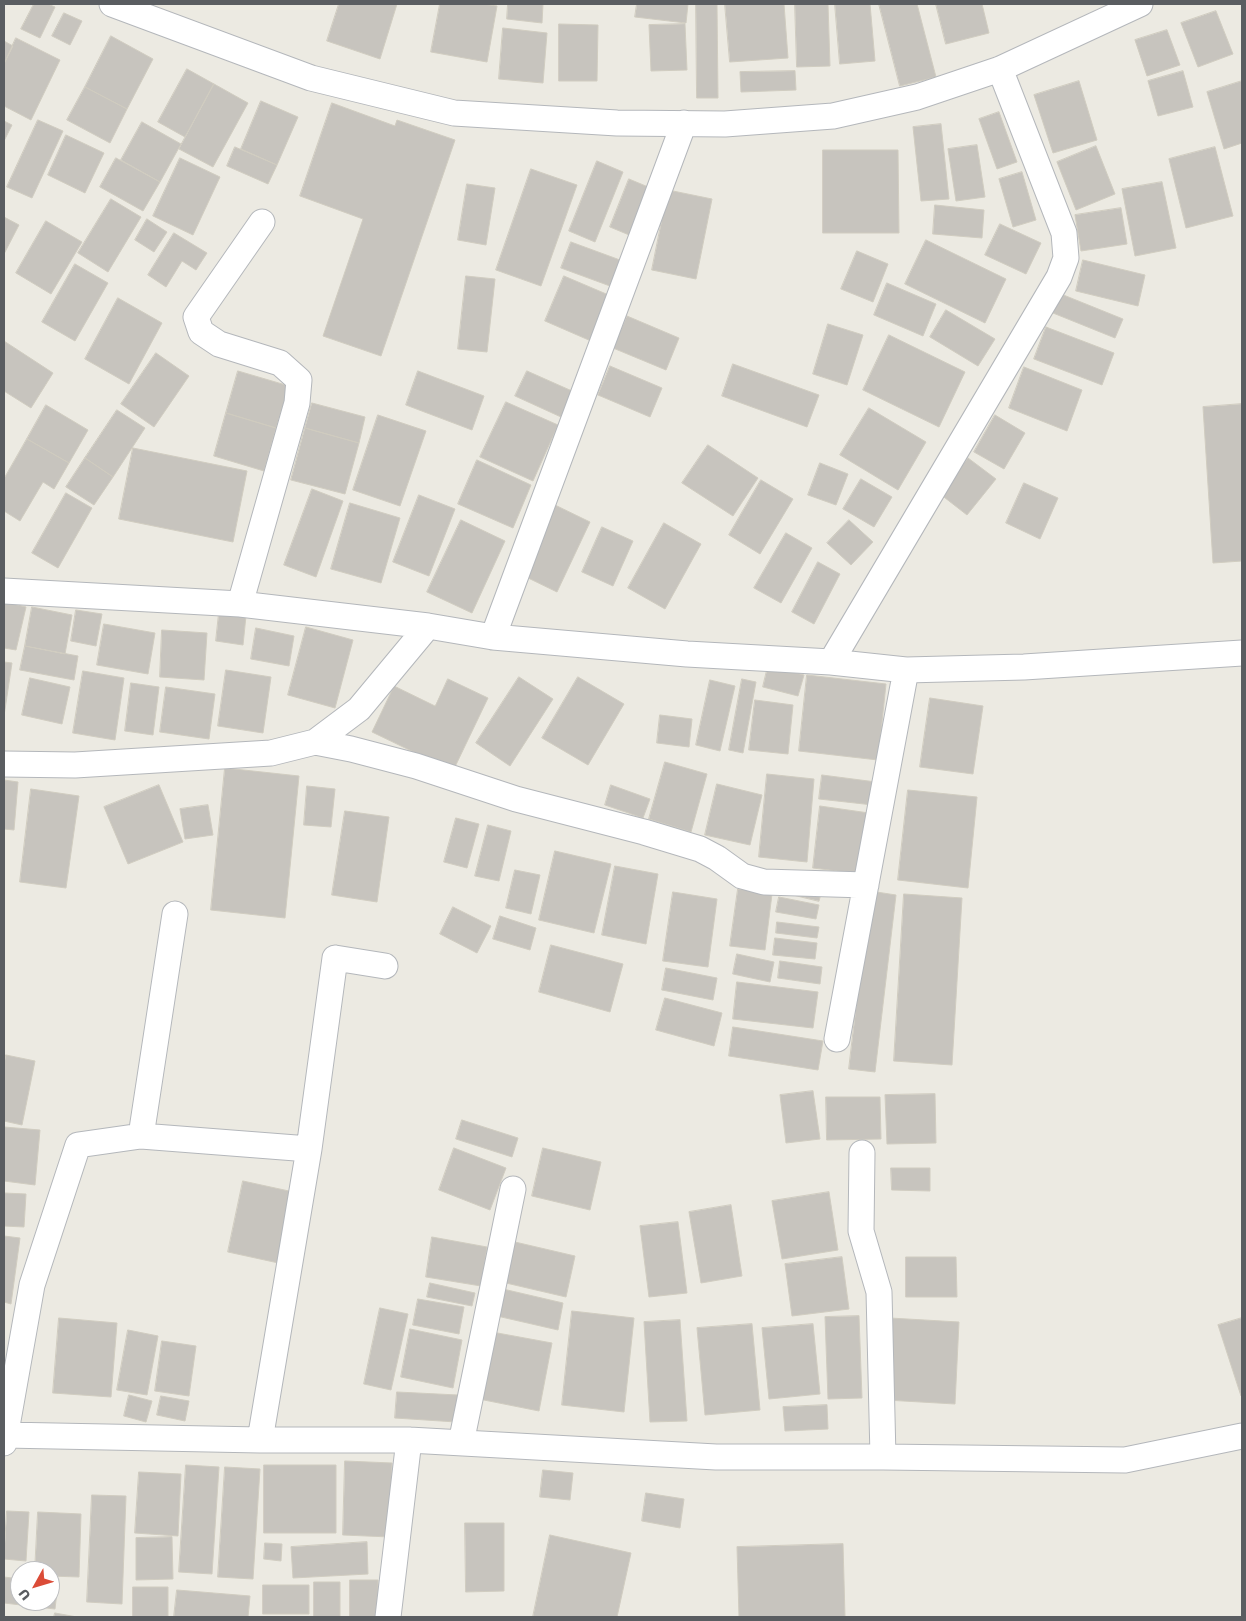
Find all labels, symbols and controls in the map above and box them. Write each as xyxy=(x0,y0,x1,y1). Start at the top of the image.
north arrow xyxy=(10,1561,60,1611)
text: U xyxy=(15,1586,33,1604)

